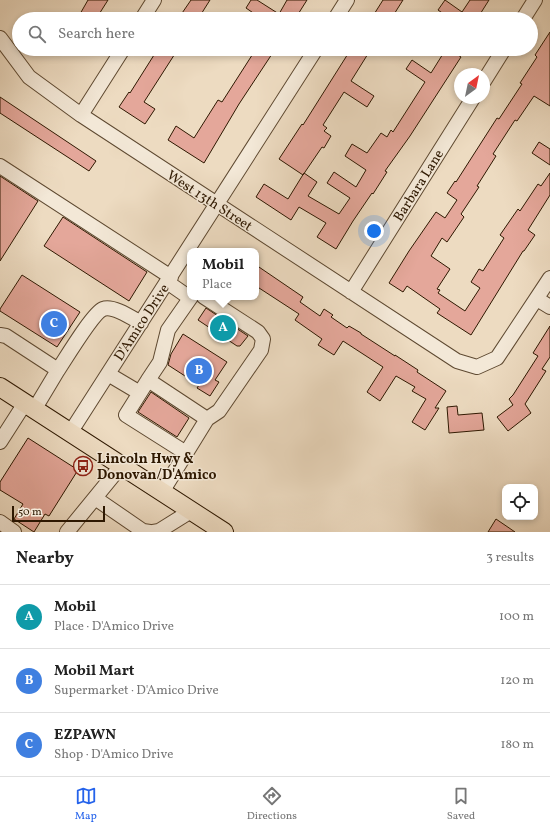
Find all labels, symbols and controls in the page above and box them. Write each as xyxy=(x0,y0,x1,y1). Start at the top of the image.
search box xyxy=(12,12,538,56)
icon: search xyxy=(26,23,48,45)
text: Search here xyxy=(58,24,135,45)
north arrow xyxy=(454,68,490,104)
street label: Barbara Lane xyxy=(390,146,449,225)
street label: West 13th Street xyxy=(163,166,256,236)
your location xyxy=(364,221,384,241)
popup xyxy=(187,248,259,300)
text: Mobil xyxy=(202,255,244,276)
text: Place xyxy=(202,276,232,294)
street label: D'Amico Drive xyxy=(110,280,175,365)
pin: C xyxy=(41,309,67,339)
pin: A xyxy=(210,313,236,343)
pin: B xyxy=(186,356,212,386)
place label: Lincoln Hwy & Donovan/D'Amico xyxy=(97,450,217,485)
bus stop icon: Lincoln Hwy & Donovan/D'Amico xyxy=(72,455,94,477)
map controls xyxy=(502,484,538,520)
button: locate xyxy=(502,484,538,520)
scale bar xyxy=(12,504,105,523)
text: 50 m xyxy=(18,505,42,520)
text: Nearby xyxy=(16,547,74,570)
text: 3 results xyxy=(486,549,534,567)
text: Mobil xyxy=(54,597,96,618)
text: A xyxy=(24,608,34,626)
text: 100 m xyxy=(499,608,534,626)
text: Place · D'Amico Drive xyxy=(54,618,174,636)
text: Mobil Mart xyxy=(54,661,135,682)
text: B xyxy=(25,672,33,690)
text: 120 m xyxy=(500,672,534,690)
text: Supermarket · D'Amico Drive xyxy=(54,682,219,700)
text: EZPAWN xyxy=(54,725,116,746)
text: C xyxy=(25,736,33,754)
text: 180 m xyxy=(500,736,534,754)
text: Shop · D'Amico Drive xyxy=(54,746,173,764)
tab: Map xyxy=(75,785,97,824)
tab: Directions xyxy=(247,785,297,824)
tab: Saved xyxy=(447,785,475,824)

